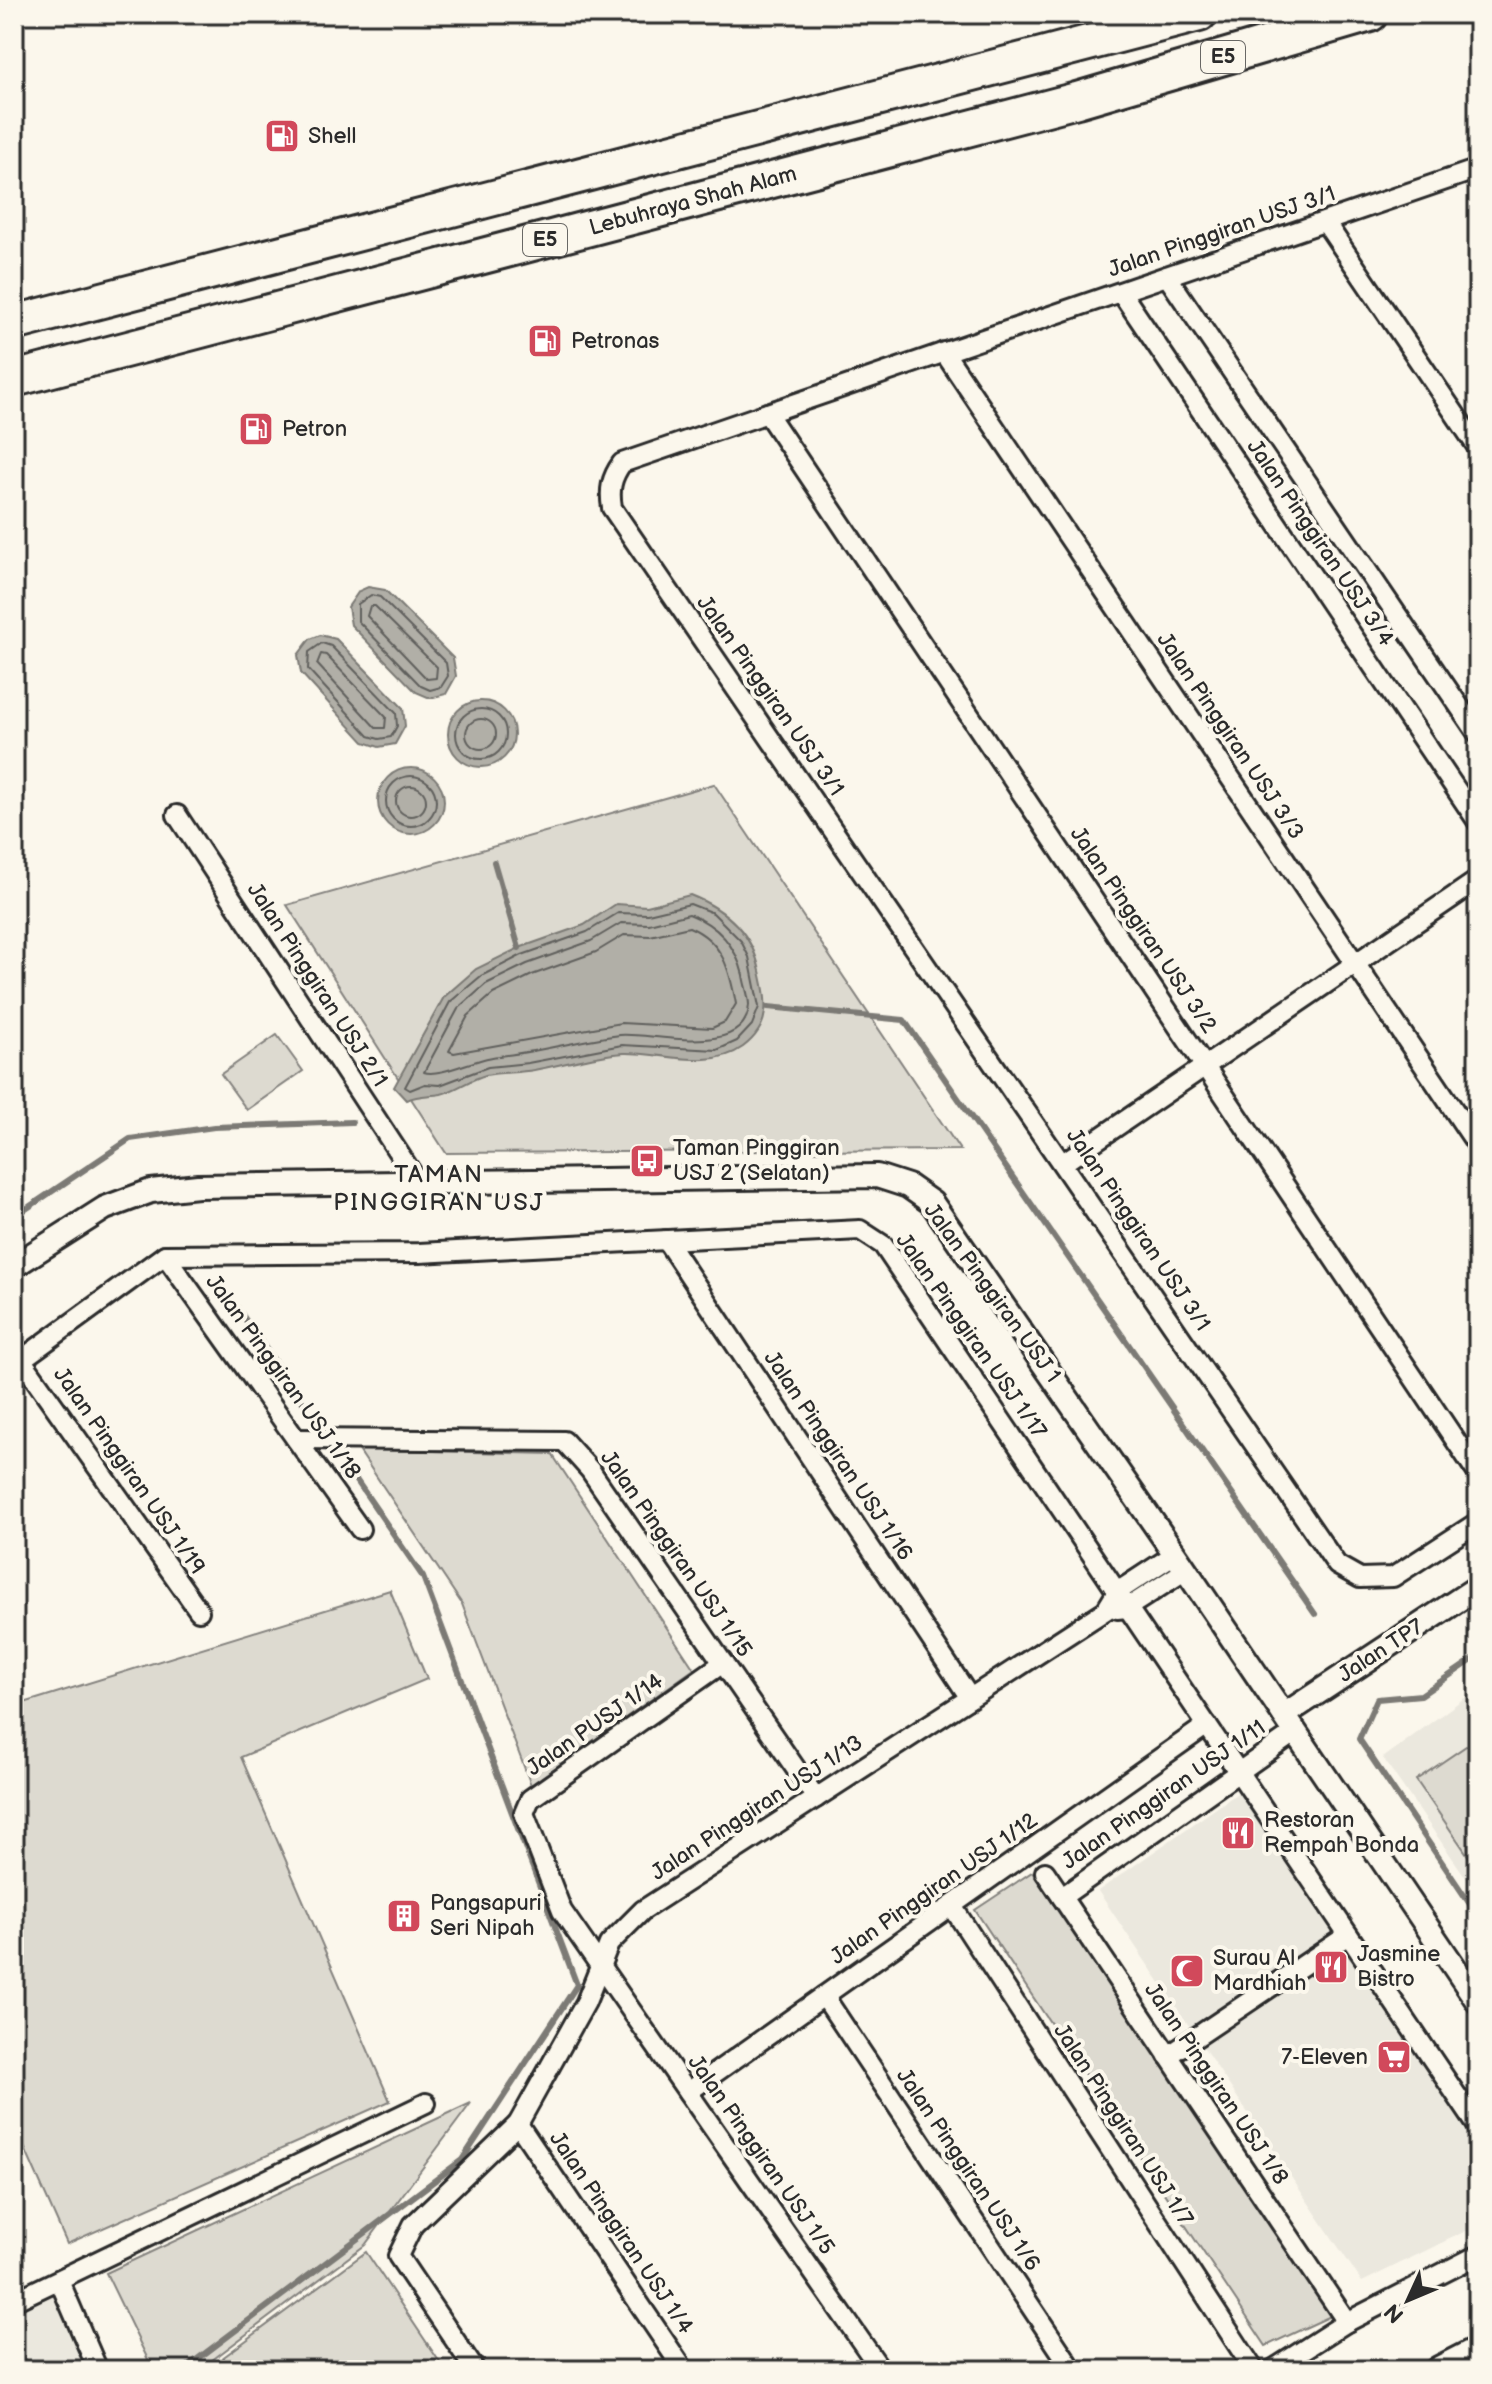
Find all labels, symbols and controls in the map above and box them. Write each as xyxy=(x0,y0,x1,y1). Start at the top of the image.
road number: E5 xyxy=(1201,41,1245,73)
fuel station icon: Shell xyxy=(263,117,301,155)
place label: Shell xyxy=(308,123,356,150)
street label: Lebuhraya Shah Alam xyxy=(586,160,800,242)
street label: Jalan Pinggiran USJ 3/1 xyxy=(1105,180,1339,284)
road number: E5 xyxy=(523,224,567,256)
fuel station icon: Petronas xyxy=(526,322,564,360)
place label: Petronas xyxy=(571,328,660,355)
fuel station icon: Petron xyxy=(237,410,275,448)
place label: Petron xyxy=(282,416,347,443)
street label: Jalan Pinggiran USJ 3/4 xyxy=(1241,435,1400,652)
street label: Jalan Pinggiran USJ 3/1 xyxy=(691,591,849,801)
street label: Jalan Pinggiran USJ 3/3 xyxy=(1151,627,1309,845)
street label: Jalan Pinggiran USJ 3/2 xyxy=(1064,822,1222,1038)
street label: Jalan Pinggiran USJ 2/1 xyxy=(241,878,393,1092)
street label: Jalan Pinggiran USJ 3/1 xyxy=(1060,1124,1216,1336)
place label: Taman Pinggiran USJ 2 (Selatan) xyxy=(673,1135,840,1187)
bus stop icon: Taman Pinggiran USJ 2 (Selatan) xyxy=(628,1142,666,1180)
district label: TAMAN PINGGIRAN USJ xyxy=(333,1160,545,1217)
street label: Jalan Pinggiran USJ 1 xyxy=(918,1198,1066,1388)
street label: Jalan Pinggiran USJ 1/17 xyxy=(890,1228,1052,1444)
street label: Jalan Pinggiran USJ 1/18 xyxy=(200,1269,366,1485)
street label: Jalan Pinggiran USJ 1/16 xyxy=(758,1346,918,1566)
street label: Jalan Pinggiran USJ 1/19 xyxy=(47,1362,211,1580)
street label: Jalan Pinggiran USJ 1/15 xyxy=(594,1445,758,1663)
street label: Jalan TP7 xyxy=(1333,1613,1429,1689)
street label: Jalan PUSJ 1/14 xyxy=(522,1668,669,1782)
street label: Jalan Pinggiran USJ 1/11 xyxy=(1057,1715,1271,1875)
street label: Jalan Pinggiran USJ 1/13 xyxy=(646,1729,868,1887)
street label: Jalan Pinggiran USJ 1/12 xyxy=(825,1807,1043,1971)
place label: Restoran Rempah Bonda xyxy=(1264,1807,1419,1859)
restaurant icon: Restoran Rempah Bonda xyxy=(1219,1814,1257,1852)
place label: Pangsapuri Seri Nipah xyxy=(430,1890,542,1942)
building icon: Pangsapuri Seri Nipah xyxy=(385,1897,423,1935)
place label: Jasmine Bistro xyxy=(1357,1941,1440,1993)
place label: Surau Al Mardhiah xyxy=(1213,1945,1306,1997)
restaurant icon: Jasmine Bistro xyxy=(1312,1948,1350,1986)
mosque icon: Surau Al Mardhiah xyxy=(1168,1952,1206,1990)
street label: Jalan Pinggiran USJ 1/8 xyxy=(1138,1978,1294,2190)
street label: Jalan Pinggiran USJ 1/7 xyxy=(1047,2019,1199,2231)
supermarket icon: 7-Eleven xyxy=(1375,2038,1413,2076)
place label: 7-Eleven xyxy=(1281,2044,1368,2071)
street label: Jalan Pinggiran USJ 1/5 xyxy=(682,2050,840,2260)
street label: Jalan Pinggiran USJ 1/6 xyxy=(890,2064,1046,2276)
street label: Jalan Pinggiran USJ 1/4 xyxy=(543,2127,699,2340)
north arrow xyxy=(1368,2260,1448,2340)
text: N xyxy=(1379,2298,1410,2328)

